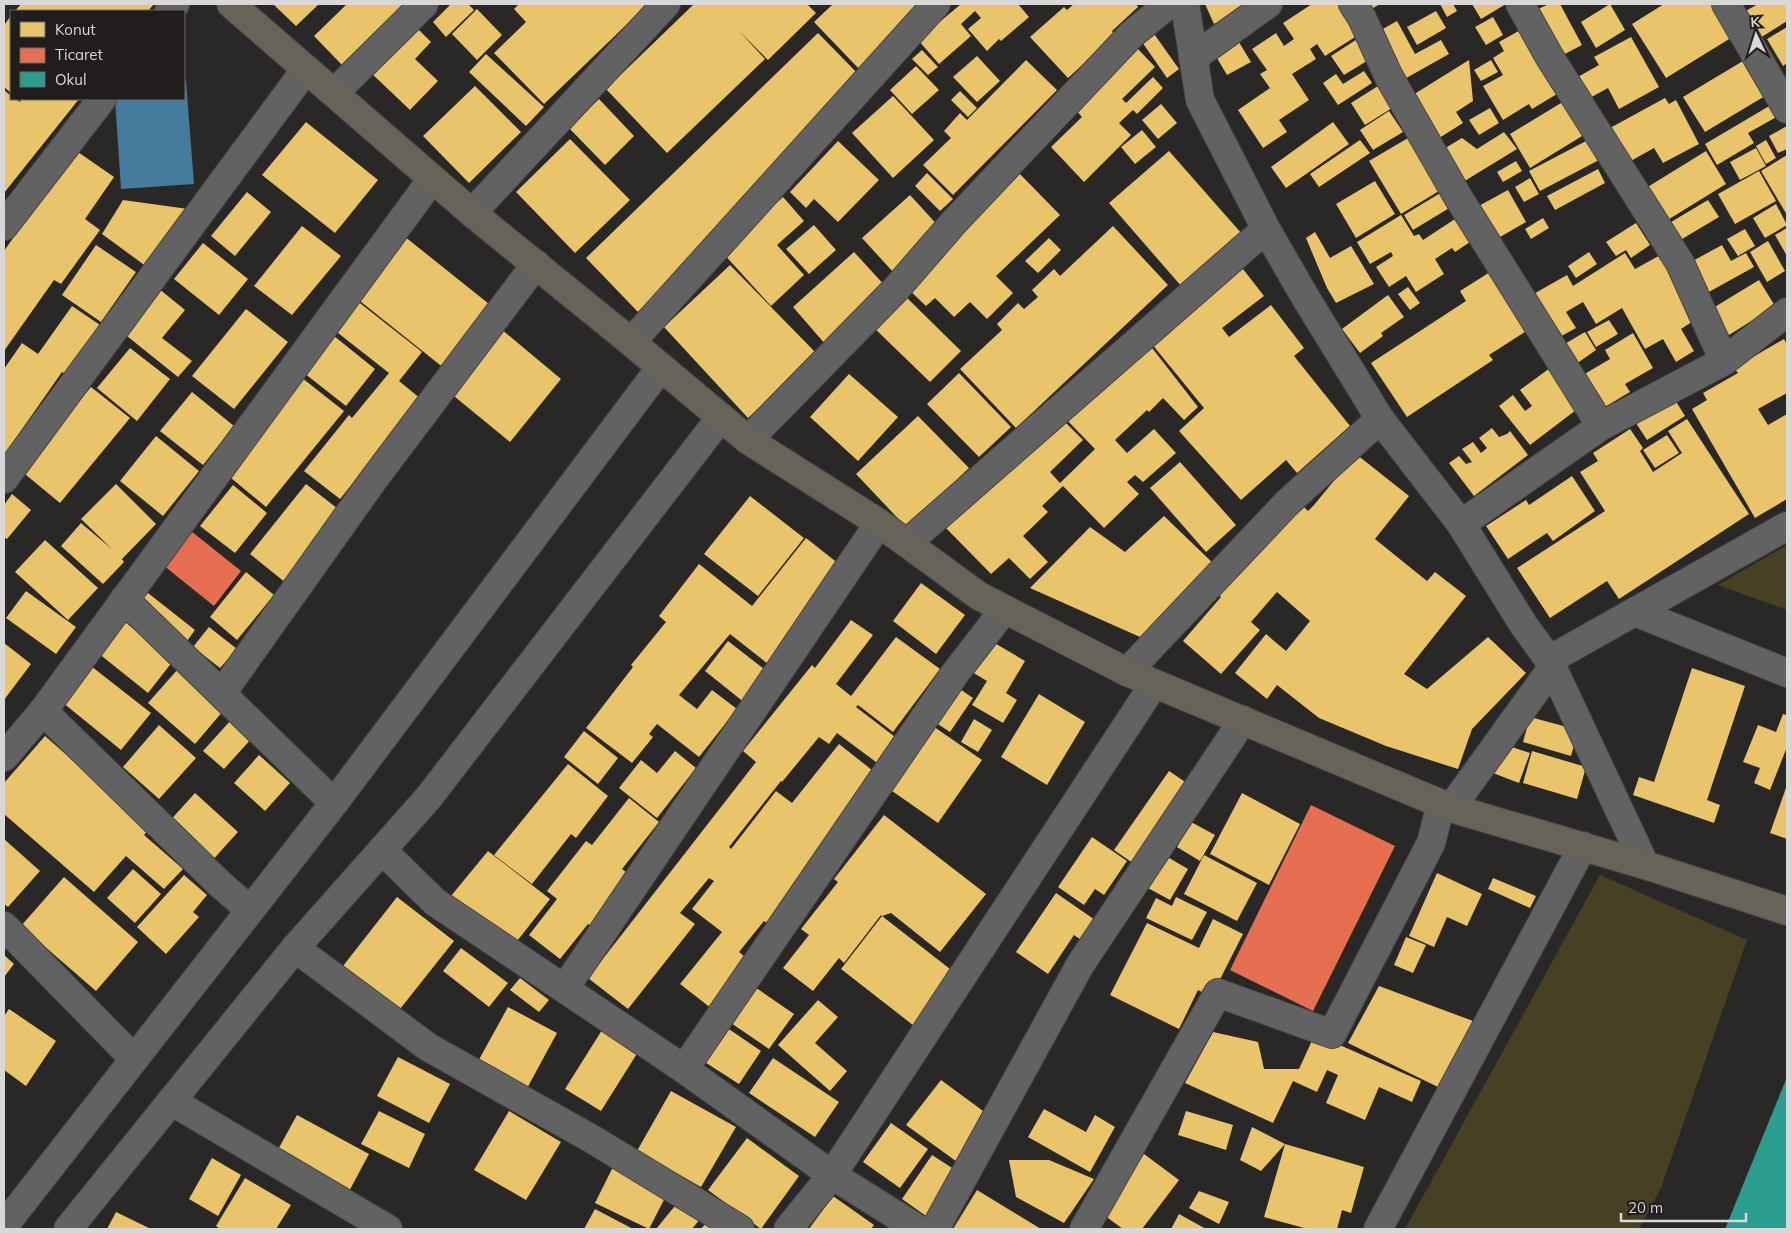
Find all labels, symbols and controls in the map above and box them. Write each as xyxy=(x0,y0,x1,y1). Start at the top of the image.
legend xyxy=(10,10,185,100)
north arrow xyxy=(1731,10,1781,60)
text: K xyxy=(1750,13,1761,31)
text: Konut xyxy=(55,20,96,39)
text: Ticaret xyxy=(55,45,103,64)
text: Okul xyxy=(55,70,87,89)
scale bar xyxy=(1621,1190,1746,1222)
text: 20 m xyxy=(1628,1198,1663,1217)

